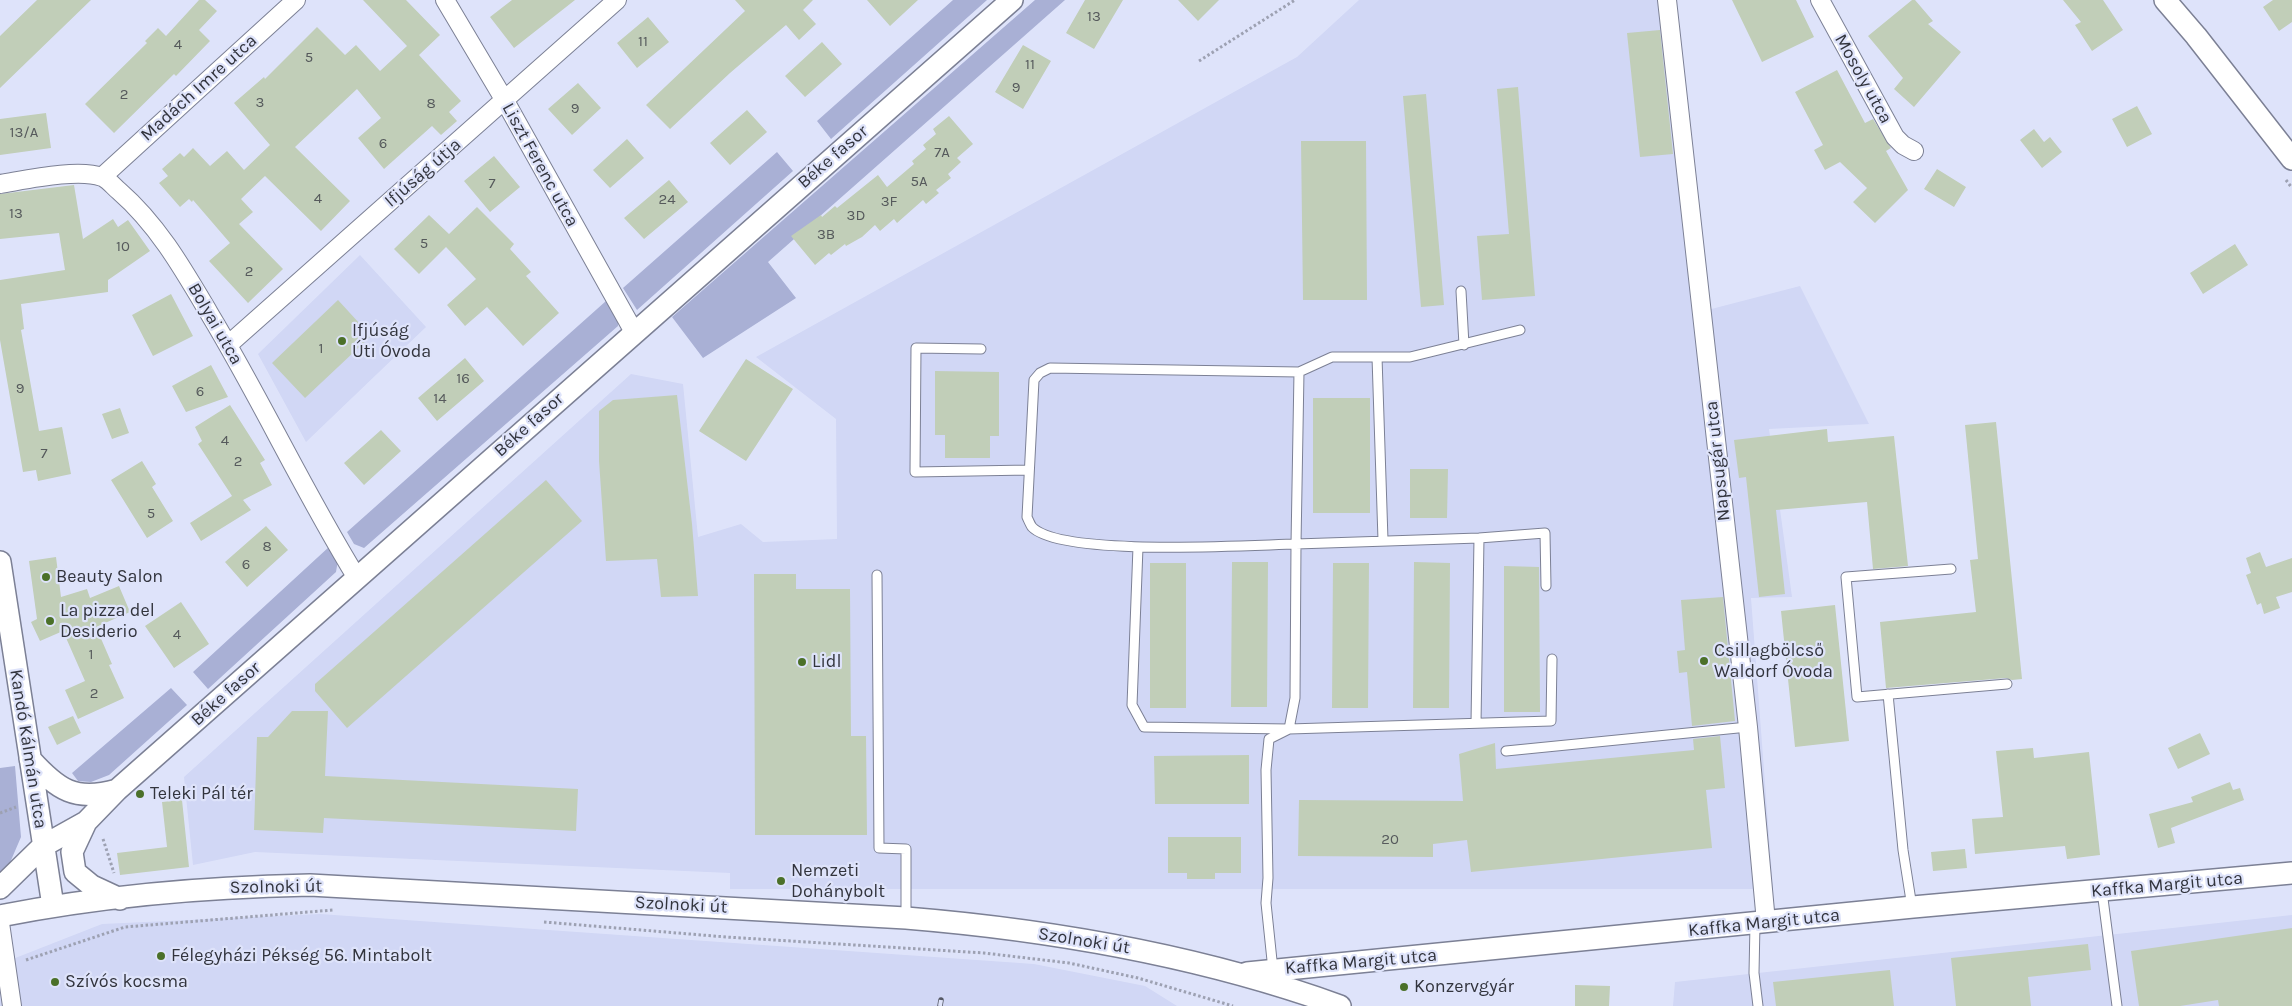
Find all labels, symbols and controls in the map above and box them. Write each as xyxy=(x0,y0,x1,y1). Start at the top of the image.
house number: 13 xyxy=(1087,8,1101,26)
street label: Madách Imre utca xyxy=(136,30,262,146)
street label: Mosoly utca xyxy=(1830,30,1896,128)
house number: 11 xyxy=(638,33,648,51)
house number: 4 xyxy=(174,36,182,54)
house number: 5 xyxy=(305,49,313,67)
house number: 11 xyxy=(1025,56,1035,74)
house number: 9 xyxy=(1012,79,1020,97)
house number: 2 xyxy=(120,86,128,104)
house number: 3 xyxy=(256,94,264,112)
house number: 8 xyxy=(426,95,436,113)
street label: Liszt Ferenc utca xyxy=(497,99,583,231)
house number: 9 xyxy=(571,100,579,118)
street label: Béke fasor xyxy=(793,121,873,193)
house number: 13/A xyxy=(10,124,38,142)
street label: Ifjúság útja xyxy=(380,134,466,212)
house number: 6 xyxy=(379,135,387,153)
house number: 7A xyxy=(934,144,950,162)
house number: 5A xyxy=(910,173,928,191)
house number: 7 xyxy=(488,175,496,193)
house number: 4 xyxy=(314,190,322,208)
house number: 24 xyxy=(658,191,676,209)
house number: 3F xyxy=(881,193,897,211)
house number: 13 xyxy=(9,205,23,223)
house number: 3D xyxy=(847,207,865,225)
house number: 3B xyxy=(817,226,835,244)
house number: 5 xyxy=(420,235,428,253)
house number: 10 xyxy=(116,238,130,256)
house number: 2 xyxy=(245,263,253,281)
street label: Bolyai utca xyxy=(183,279,247,369)
place label: Ifjúság Úti Óvoda xyxy=(352,320,431,362)
marker: Ifjúság Úti Óvoda xyxy=(336,335,348,347)
house number: 1 xyxy=(319,340,323,358)
house number: 16 xyxy=(456,370,470,388)
house number: 9 xyxy=(16,380,24,398)
house number: 6 xyxy=(196,383,204,401)
street label: Béke fasor xyxy=(490,388,568,462)
house number: 14 xyxy=(433,390,447,408)
street label: Napsugár utca xyxy=(1701,400,1735,522)
house number: 4 xyxy=(221,432,229,450)
house number: 7 xyxy=(40,445,48,463)
house number: 2 xyxy=(234,453,242,471)
house number: 5 xyxy=(147,505,155,523)
house number: 8 xyxy=(262,538,272,556)
house number: 6 xyxy=(242,556,250,574)
place label: Beauty Salon xyxy=(56,566,163,588)
marker: Beauty Salon xyxy=(40,571,52,583)
place label: La pizza del Desiderio xyxy=(60,600,155,642)
marker: La pizza del Desiderio xyxy=(44,615,56,627)
house number: 4 xyxy=(173,626,181,644)
place label: Csillagbölcső Waldorf Óvoda xyxy=(1714,640,1833,682)
house number: 1 xyxy=(89,646,93,664)
place label: Lidl xyxy=(812,651,841,673)
marker: Csillagbölcső Waldorf Óvoda xyxy=(1698,655,1710,667)
marker: Lidl xyxy=(796,656,808,668)
street label: Béke fasor xyxy=(187,657,265,731)
street label: Kandó Kálmán utca xyxy=(5,668,51,830)
house number: 2 xyxy=(90,685,98,703)
place label: Teleki Pál tér xyxy=(150,783,253,805)
marker: Teleki Pál tér xyxy=(134,788,146,800)
house number: 20 xyxy=(1381,831,1399,849)
place label: Nemzeti Dohánybolt xyxy=(791,860,885,902)
street label: Kaffka Margit utca xyxy=(2090,868,2244,902)
street label: Szolnoki út xyxy=(230,875,322,899)
marker: Nemzeti Dohánybolt xyxy=(775,875,787,887)
street label: Szolnoki út xyxy=(634,892,728,918)
street label: Kaffka Margit utca xyxy=(1687,904,1841,942)
street label: Szolnoki út xyxy=(1037,923,1131,959)
place label: Félegyházi Pékség 56. Mintabolt xyxy=(171,945,432,967)
street label: Kaffka Margit utca xyxy=(1284,945,1438,979)
marker: Félegyházi Pékség 56. Mintabolt xyxy=(155,950,167,962)
place label: Szívós kocsma xyxy=(65,971,188,993)
marker: Szívós kocsma xyxy=(49,976,61,988)
place label: Konzervgyár xyxy=(1414,976,1514,998)
marker: Konzervgyár xyxy=(1398,981,1410,993)

